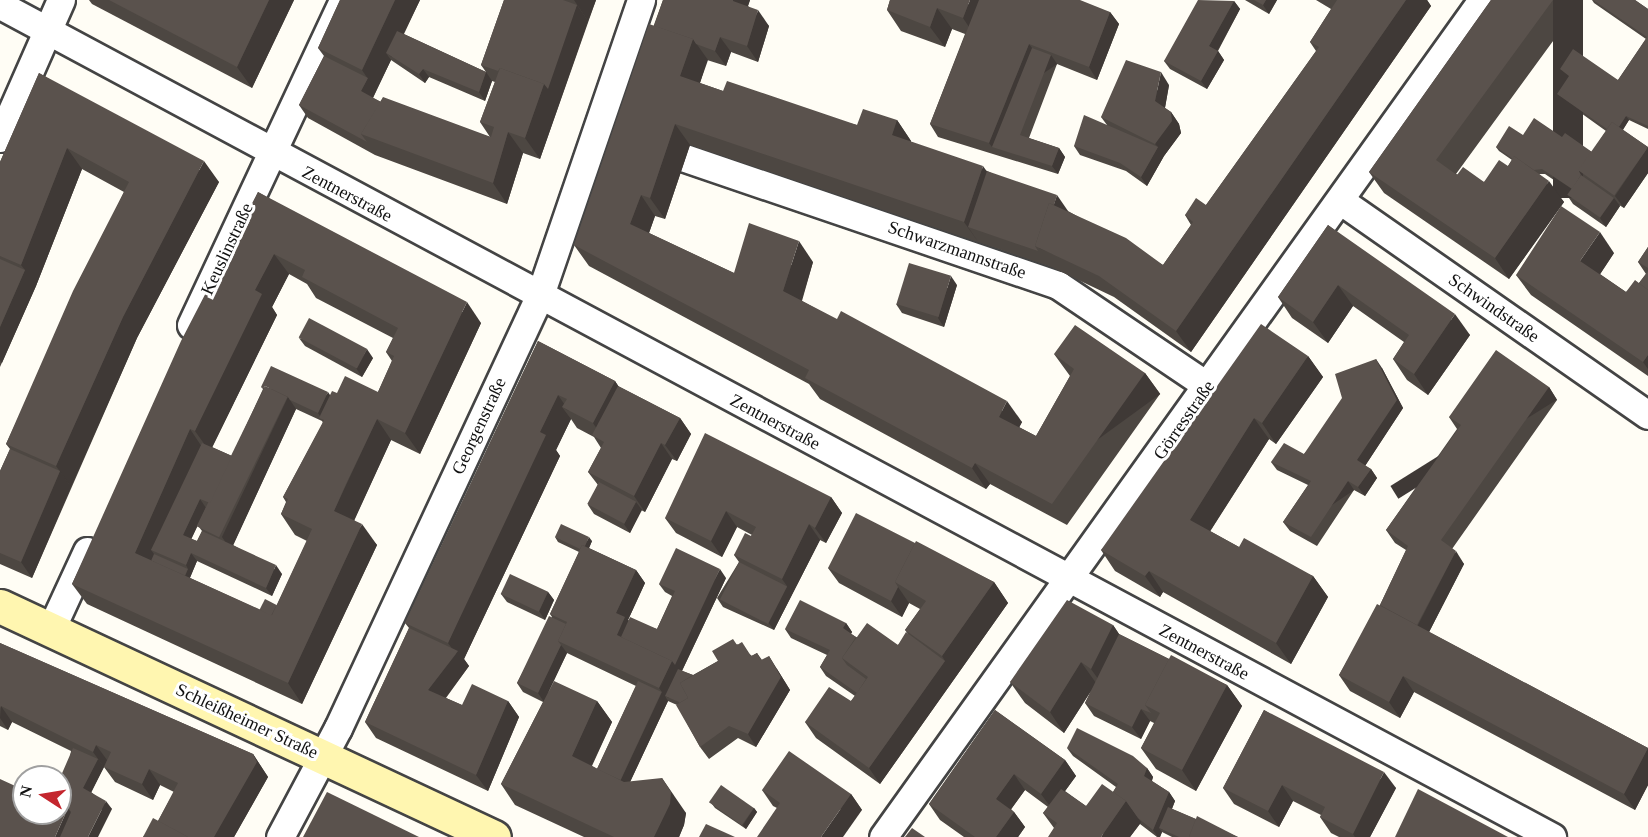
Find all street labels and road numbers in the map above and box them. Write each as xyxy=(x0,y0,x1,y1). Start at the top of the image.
street label: Zentnerstraße xyxy=(298,161,396,227)
street label: Keuslinstraße xyxy=(196,200,258,298)
street label: Schwarzmannstraße xyxy=(885,216,1029,284)
street label: Schwindstraße xyxy=(1444,269,1544,347)
street label: Georgenstraße xyxy=(447,374,511,478)
street label: Görresstraße xyxy=(1149,376,1219,464)
street label: Zentnerstraße xyxy=(726,389,824,455)
street label: Zentnerstraße xyxy=(1155,619,1253,685)
street label: Schleißheimer Straße xyxy=(172,679,322,763)

